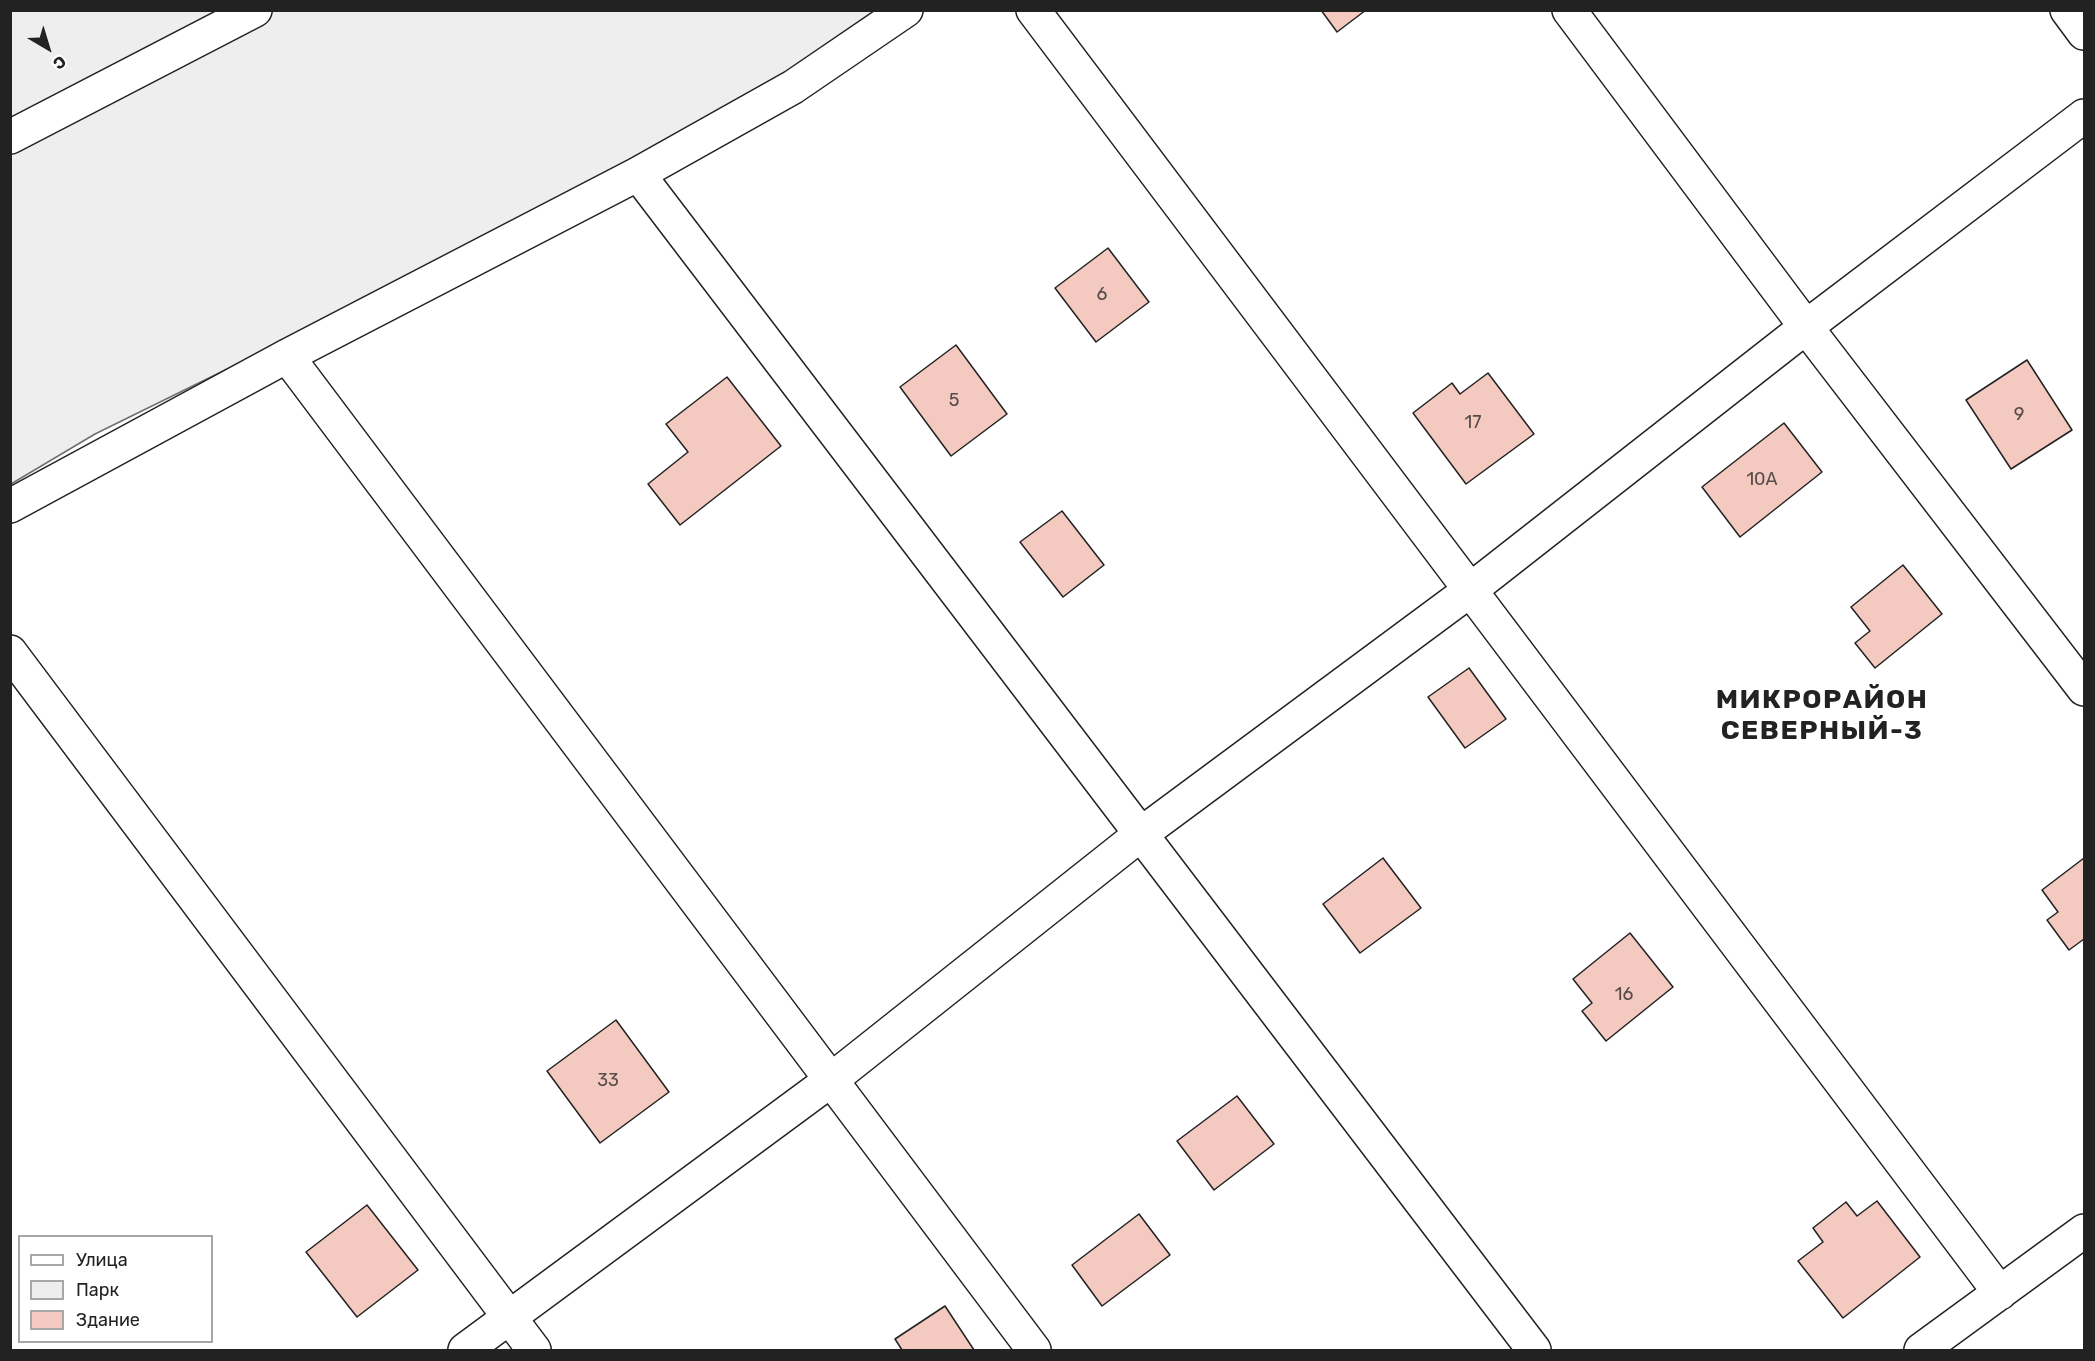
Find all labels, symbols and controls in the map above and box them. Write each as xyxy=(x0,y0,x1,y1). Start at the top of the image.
north arrow xyxy=(18,18,78,78)
text: С xyxy=(49,52,70,74)
house number: 6 xyxy=(1097,284,1107,306)
house number: 5 xyxy=(949,390,959,412)
house number: 9 xyxy=(2014,404,2024,426)
house number: 17 xyxy=(1465,412,1481,434)
house number: 10А xyxy=(1746,469,1778,491)
district label: МИКРОРАЙОН СЕВЕРНЫЙ-3 xyxy=(1716,684,1928,747)
house number: 16 xyxy=(1615,984,1633,1006)
house number: 33 xyxy=(597,1070,619,1092)
legend xyxy=(18,1235,213,1343)
text: Улица xyxy=(76,1249,128,1271)
text: Парк xyxy=(76,1279,119,1301)
text: Здание xyxy=(76,1309,140,1331)

